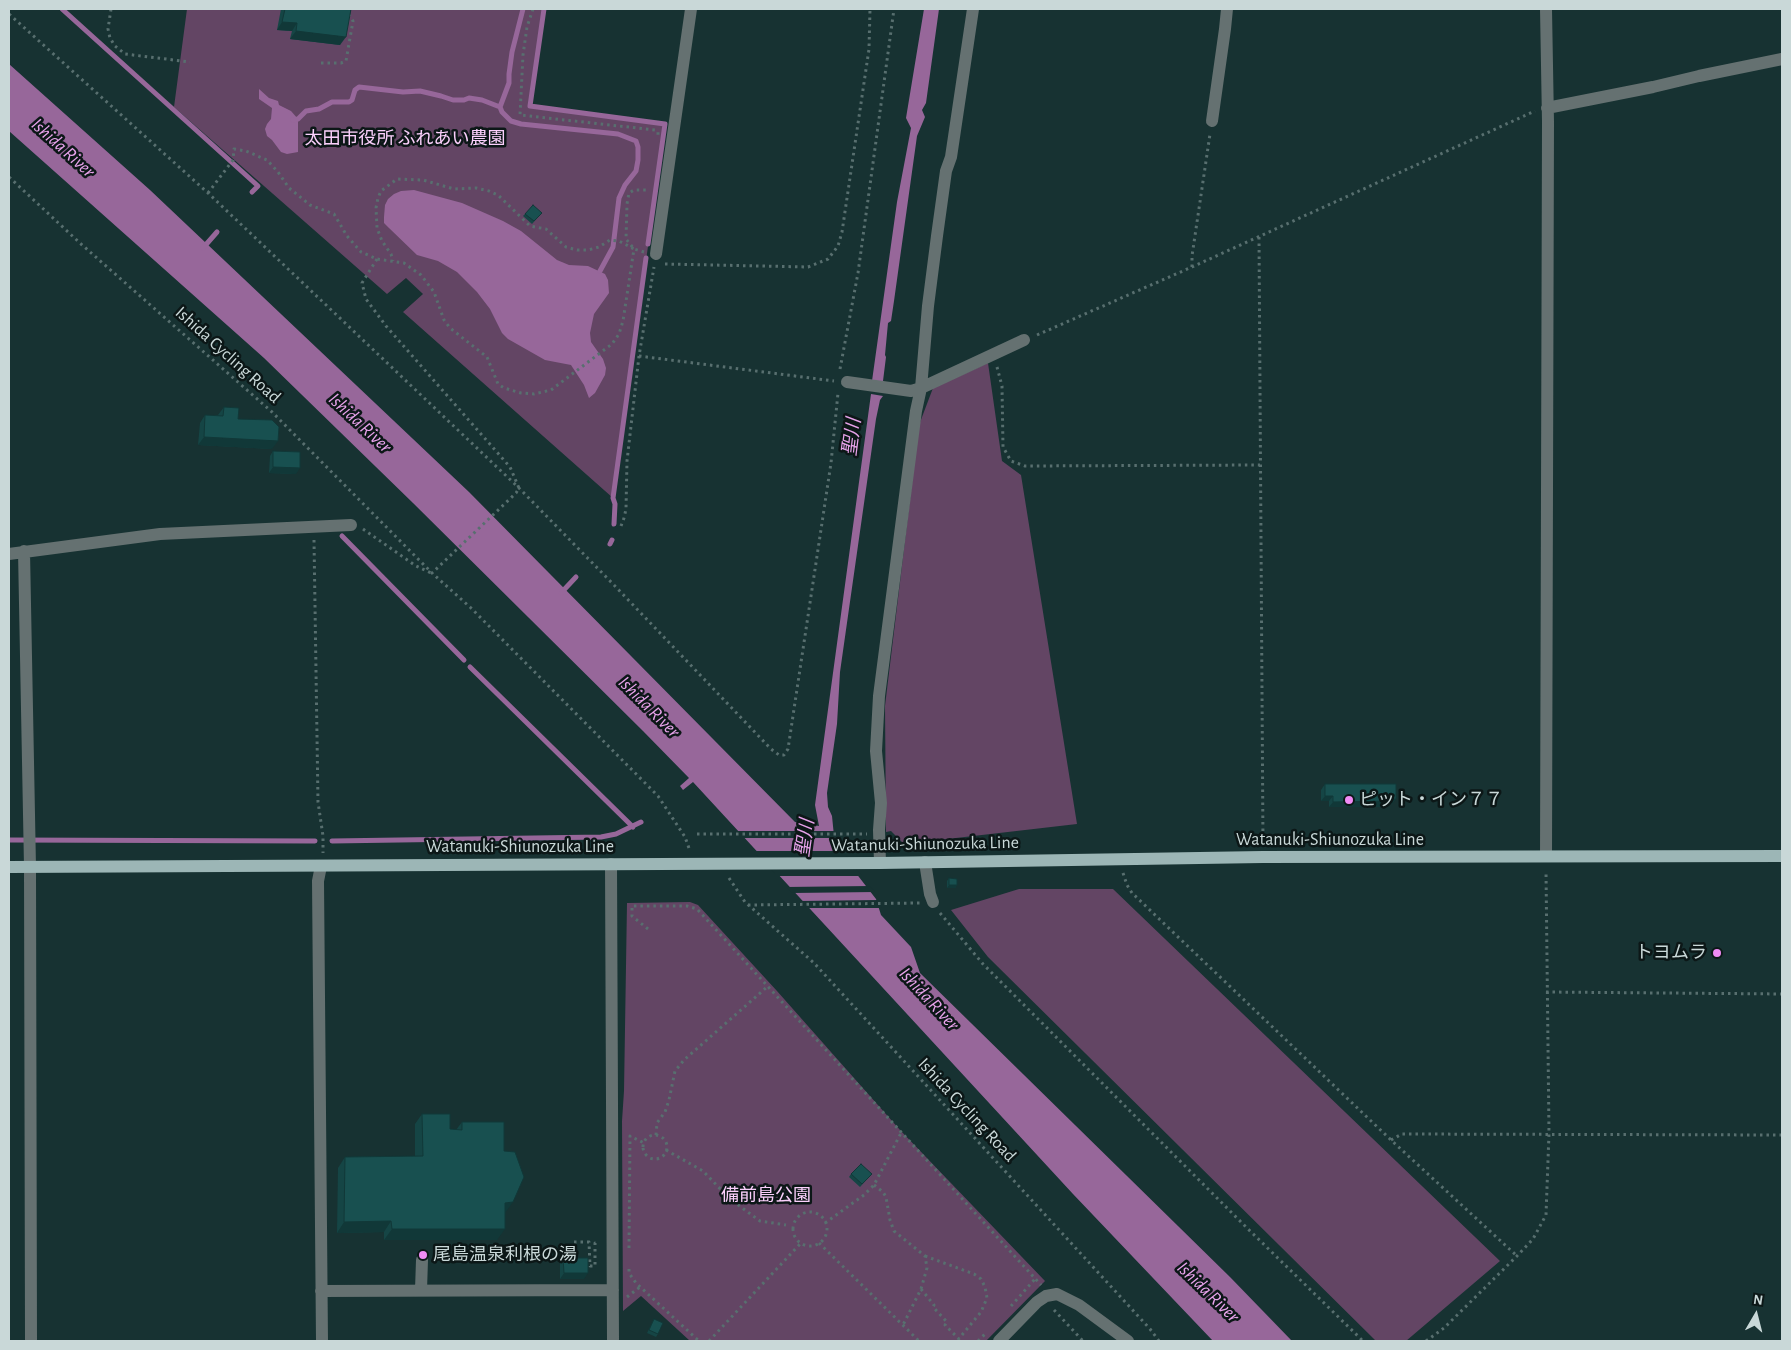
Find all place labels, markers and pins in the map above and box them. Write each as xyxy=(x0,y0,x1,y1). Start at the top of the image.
place label: ピット・イン７７ xyxy=(1359,789,1503,811)
marker: ピット・イン７７ xyxy=(1343,794,1355,806)
place label: トヨムラ xyxy=(1635,942,1707,964)
marker: トヨムラ xyxy=(1711,947,1723,959)
place label: 尾島温泉利根の湯 xyxy=(433,1244,577,1266)
marker: 尾島温泉利根の湯 xyxy=(417,1249,429,1261)

